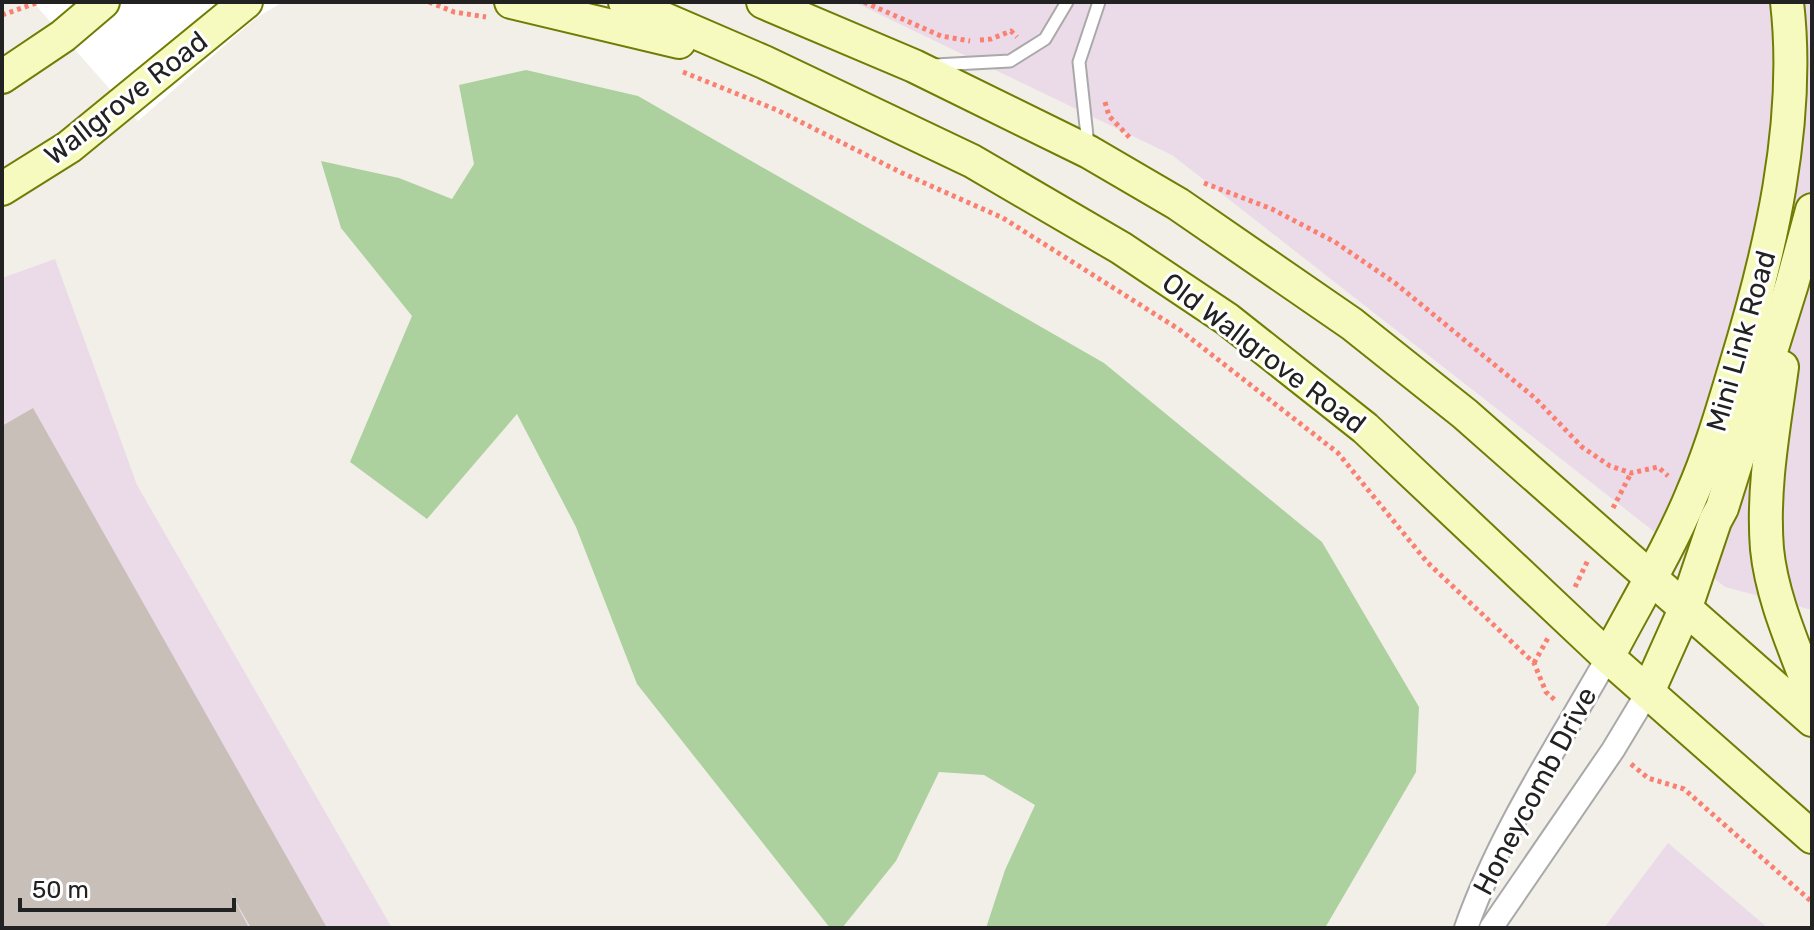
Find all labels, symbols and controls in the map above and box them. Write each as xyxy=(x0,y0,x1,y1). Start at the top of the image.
street label: Wallgrove Road xyxy=(38,24,214,172)
street label: Mini Link Road xyxy=(1699,247,1783,435)
street label: Old Wallgrove Road xyxy=(1156,266,1372,440)
street label: Honeycomb Drive xyxy=(1466,682,1604,900)
scale bar xyxy=(20,862,234,912)
text: 50 m xyxy=(32,876,89,904)

